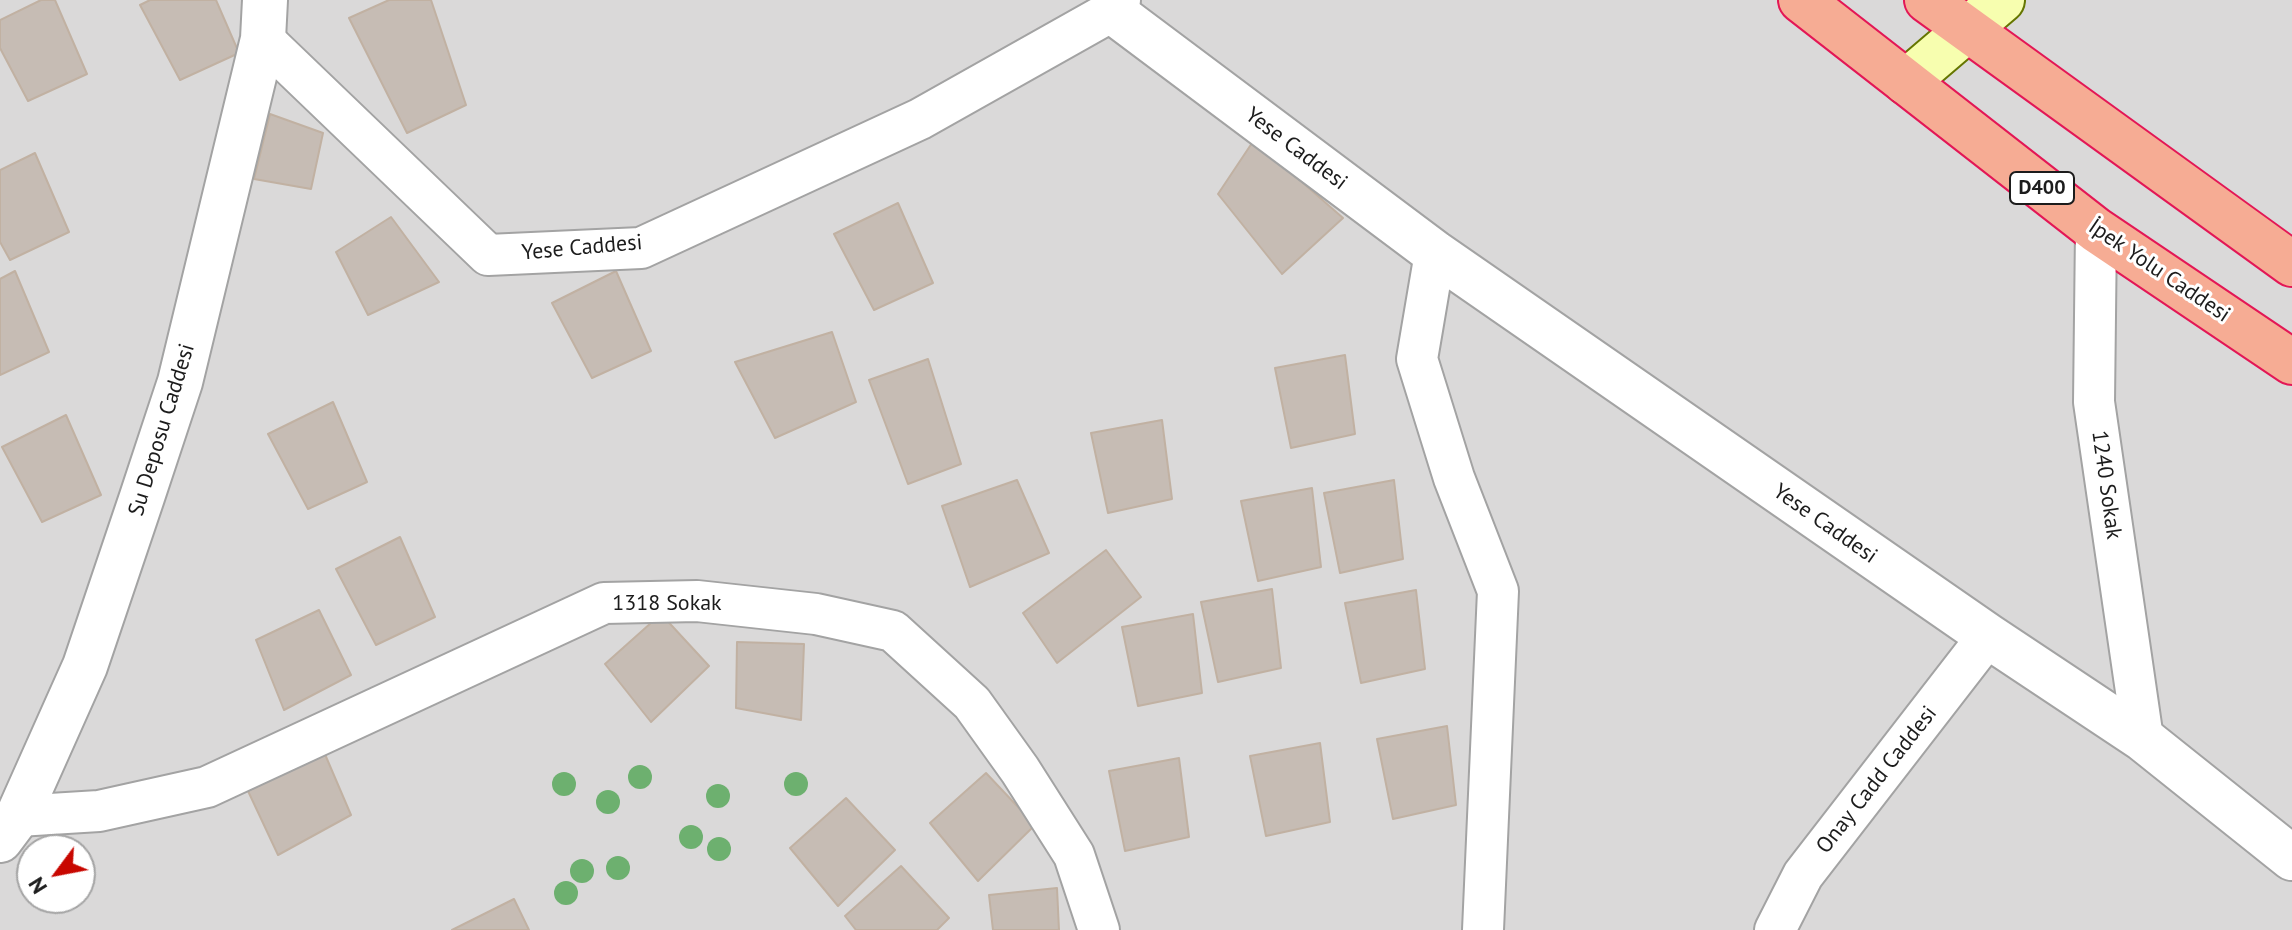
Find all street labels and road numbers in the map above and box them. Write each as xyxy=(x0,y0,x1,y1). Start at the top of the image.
street label: Yese Caddesi xyxy=(1240,102,1352,196)
road number: D400 xyxy=(2010,172,2074,204)
street label: İpek Yolu Caddesi xyxy=(2083,214,2235,328)
street label: Yese Caddesi xyxy=(521,230,643,266)
street label: Su Deposu Caddesi xyxy=(123,341,201,519)
street label: 1240 Sokak xyxy=(2085,429,2127,541)
street label: Yese Caddesi xyxy=(1768,478,1882,570)
street label: 1318 Sokak xyxy=(612,591,722,617)
street label: Onay Cadd Caddesi xyxy=(1811,701,1943,859)

